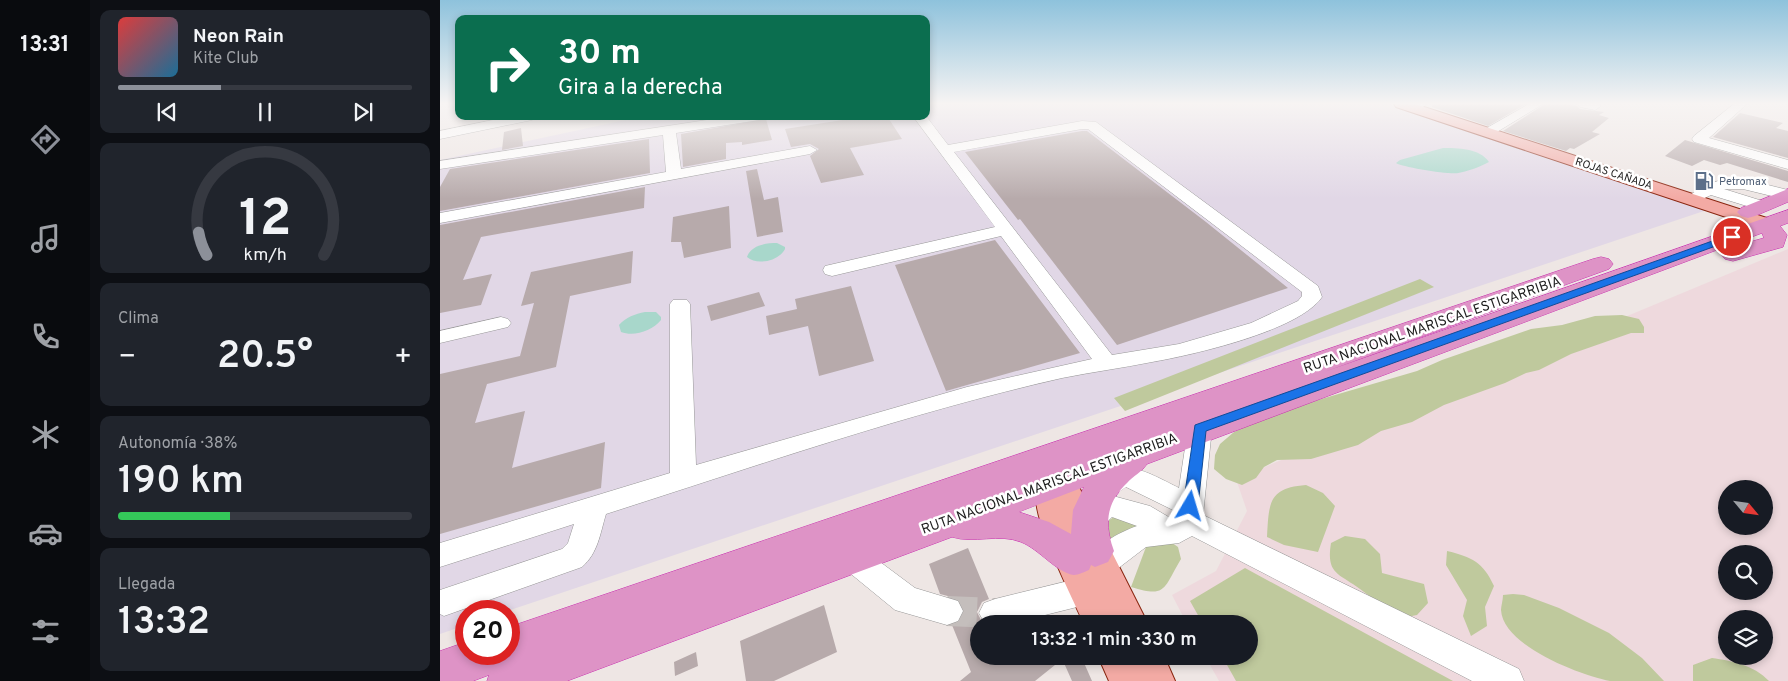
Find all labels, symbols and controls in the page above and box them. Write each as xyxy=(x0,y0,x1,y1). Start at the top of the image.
text: Neon Rain xyxy=(193,25,284,49)
text: 13:31 xyxy=(20,32,70,59)
text: 30 m xyxy=(558,32,641,76)
icon: right xyxy=(475,35,540,100)
text: Kite Club xyxy=(193,49,258,69)
text: Gira a la derecha xyxy=(558,75,723,102)
icon: previous xyxy=(153,98,181,126)
icon: pause xyxy=(251,98,279,126)
icon: next xyxy=(349,98,377,126)
icon: directions xyxy=(28,122,63,157)
street label: ROJAS CAÑADA xyxy=(1573,155,1654,193)
fuel station icon: Petromax xyxy=(1693,170,1715,192)
place label: Petromax xyxy=(1719,175,1767,189)
text: 12 xyxy=(239,188,291,254)
pin xyxy=(1711,216,1753,258)
icon: music xyxy=(28,221,63,256)
icon: arrive xyxy=(1718,223,1746,251)
text: km/h xyxy=(243,244,287,267)
street label: RUTA NACIONAL MARISCAL ESTIGARRIBIA xyxy=(1301,273,1564,378)
text: Clima xyxy=(118,309,159,329)
icon: phone xyxy=(28,319,63,354)
text: 20.5° xyxy=(217,333,313,382)
text: − xyxy=(118,340,136,376)
text: + xyxy=(394,340,412,376)
icon: climate xyxy=(28,417,63,452)
street label: RUTA NACIONAL MARISCAL ESTIGARRIBIA xyxy=(919,430,1180,539)
text: Autonomía · 38% xyxy=(118,434,238,454)
text: 190 km xyxy=(118,458,244,507)
position arrow xyxy=(1163,479,1215,531)
north arrow xyxy=(1718,480,1772,535)
map controls xyxy=(1718,480,1773,665)
icon: car xyxy=(28,516,63,551)
button: search xyxy=(1718,545,1773,600)
text: Llegada xyxy=(118,575,175,595)
text: 13:32 xyxy=(118,599,210,648)
speed limit sign: 20 xyxy=(455,600,520,665)
button: layers xyxy=(1718,610,1773,665)
icon: filters xyxy=(28,614,63,649)
text: 13:32 · 1 min · 330 m xyxy=(1031,628,1197,652)

